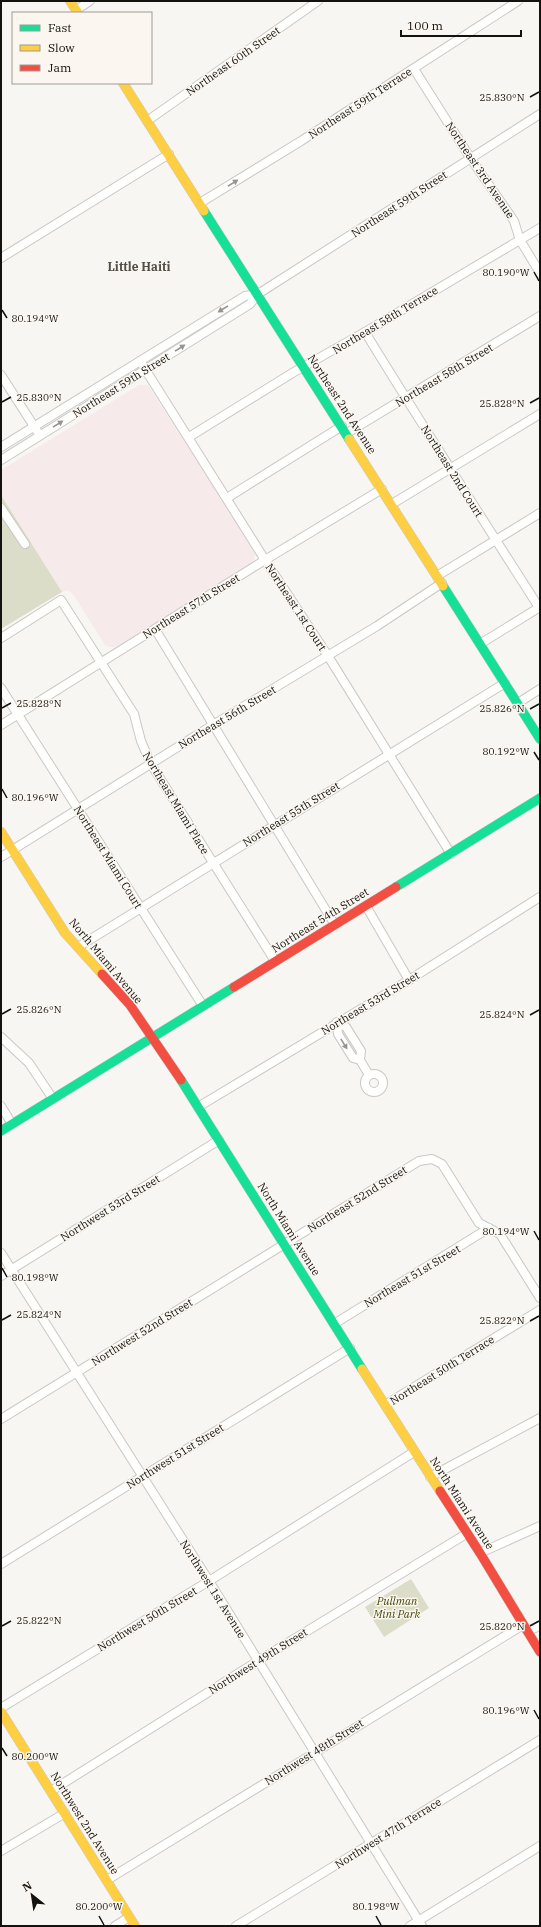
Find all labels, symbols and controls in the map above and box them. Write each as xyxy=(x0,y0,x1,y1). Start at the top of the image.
legend xyxy=(12,12,152,84)
scale bar xyxy=(401,12,521,38)
text: 100 m xyxy=(407,18,443,33)
text: Fast xyxy=(48,20,72,35)
street label: Northeast 60th Street xyxy=(183,23,283,99)
text: Slow xyxy=(48,40,75,55)
text: Jam xyxy=(48,60,72,75)
street label: Northeast 59th Terrace xyxy=(306,64,414,142)
text: 25.830°N xyxy=(479,91,525,104)
street label: Northeast 3rd Avenue xyxy=(442,119,518,221)
street label: Northeast 59th Street xyxy=(348,168,450,240)
one-way arrow xyxy=(227,179,239,186)
district label: Little Haiti xyxy=(107,259,171,274)
text: 80.190°W xyxy=(482,266,530,279)
street label: Northeast 58th Terrace xyxy=(330,283,440,357)
one-way arrow xyxy=(217,306,229,313)
text: 80.194°W xyxy=(11,312,59,325)
street label: Northeast 58th Street xyxy=(393,340,496,410)
one-way arrow xyxy=(174,344,186,351)
street label: Northeast 59th Street xyxy=(70,349,172,421)
street label: Northeast 2nd Avenue xyxy=(305,352,379,456)
text: 25.830°N xyxy=(16,391,62,404)
text: 25.828°N xyxy=(479,397,525,410)
one-way arrow xyxy=(53,420,63,428)
street label: Northeast 2nd Court xyxy=(418,422,486,520)
street label: Northeast 1st Court xyxy=(263,561,330,653)
street label: Northeast 57th Street xyxy=(140,570,242,642)
street label: Northeast 56th Street xyxy=(176,682,279,752)
text: 25.828°N xyxy=(16,697,62,710)
text: 25.826°N xyxy=(479,702,525,715)
text: 80.192°W xyxy=(482,745,530,758)
street label: Northeast Miami Place xyxy=(140,749,212,857)
street label: Northeast 55th Street xyxy=(240,778,342,850)
text: 80.196°W xyxy=(11,791,59,804)
street label: Northeast Miami Court xyxy=(71,803,145,911)
street label: Northeast 54th Street xyxy=(269,884,371,956)
street label: North Miami Avenue xyxy=(66,915,146,1007)
street label: Northeast 53rd Street xyxy=(318,968,422,1038)
text: 25.826°N xyxy=(16,1003,62,1016)
text: 25.824°N xyxy=(479,1008,525,1021)
one-way arrow xyxy=(340,1039,348,1049)
street label: Northeast 52nd Street xyxy=(305,1163,409,1235)
street label: Northwest 53rd Street xyxy=(58,1172,162,1244)
street label: North Miami Avenue xyxy=(255,1180,323,1278)
text: 80.194°W xyxy=(482,1225,530,1238)
street label: Northeast 51st Street xyxy=(361,1242,463,1310)
text: 80.198°W xyxy=(11,1271,59,1284)
street label: Northwest 52nd Street xyxy=(89,1295,195,1369)
text: 25.824°N xyxy=(16,1308,62,1321)
text: 25.822°N xyxy=(479,1314,525,1327)
street label: Northeast 50th Terrace xyxy=(387,1332,497,1408)
street label: Northwest 51st Street xyxy=(124,1420,226,1492)
street label: North Miami Avenue xyxy=(427,1454,497,1552)
street label: Northwest 1st Avenue xyxy=(177,1537,249,1641)
street label: Northwest 50th Street xyxy=(95,1584,199,1654)
park label: Pullman Mini Park xyxy=(373,1594,421,1621)
text: 25.822°N xyxy=(16,1614,62,1627)
text: 25.820°N xyxy=(479,1620,525,1633)
street label: Northwest 49th Street xyxy=(206,1625,310,1697)
text: 80.196°W xyxy=(482,1704,530,1717)
street label: Northwest 48th Street xyxy=(262,1716,366,1788)
text: 80.200°W xyxy=(11,1750,59,1763)
street label: Northwest 2nd Avenue xyxy=(48,1769,122,1877)
street label: Northwest 47th Terrace xyxy=(332,1795,444,1871)
north arrow xyxy=(12,1875,52,1915)
text: N xyxy=(20,1878,35,1895)
text: 80.200°W xyxy=(75,1900,123,1913)
text: 80.198°W xyxy=(352,1900,400,1913)

